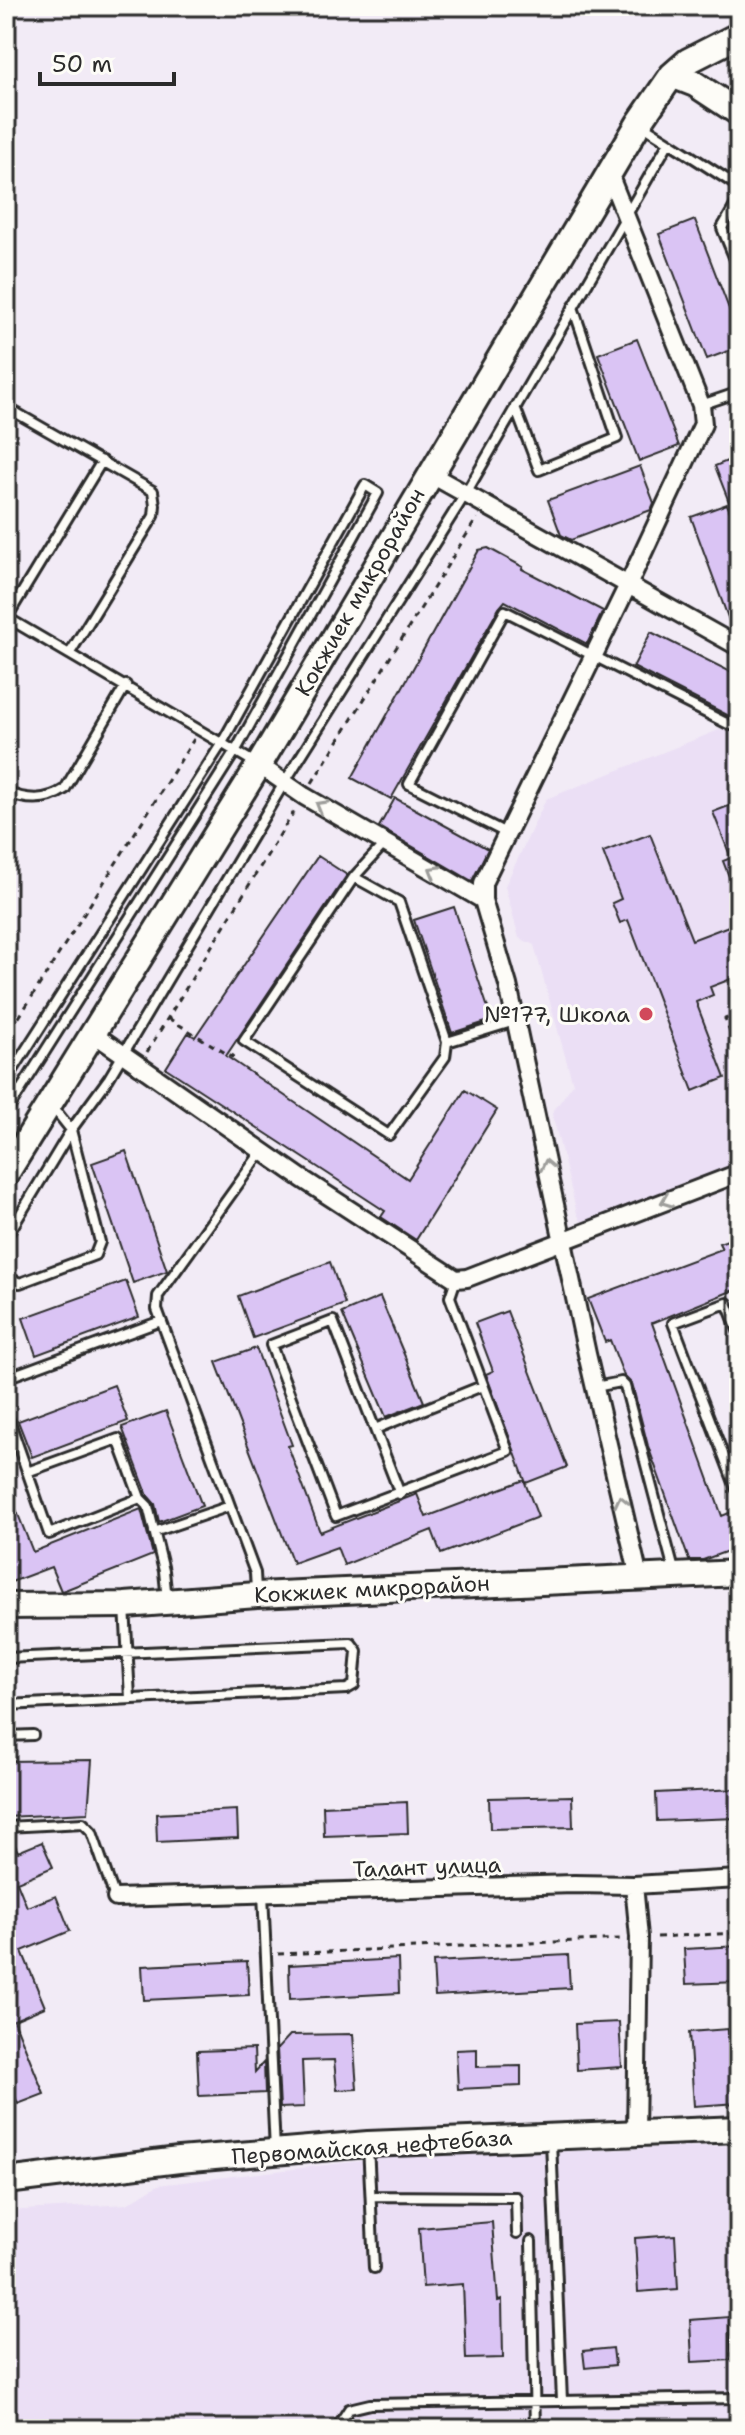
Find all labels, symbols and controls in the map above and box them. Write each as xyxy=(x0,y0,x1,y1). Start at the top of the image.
scale bar xyxy=(40,36,174,86)
text: 50 m xyxy=(52,48,112,80)
street label: Кокжиек микрорайон xyxy=(288,483,432,701)
one-way arrow xyxy=(315,800,330,816)
one-way arrow xyxy=(428,865,443,881)
place label: №177, Школа xyxy=(484,1000,630,1029)
marker: №177, Школа xyxy=(637,1005,655,1023)
one-way arrow xyxy=(539,1159,556,1173)
one-way arrow xyxy=(660,1191,674,1208)
one-way arrow xyxy=(614,1494,631,1508)
street label: Кокжиек микрорайон xyxy=(253,1568,491,1610)
street label: Талант улица xyxy=(352,1850,502,1884)
street label: Первомайская нефтебаза xyxy=(231,2123,514,2171)

